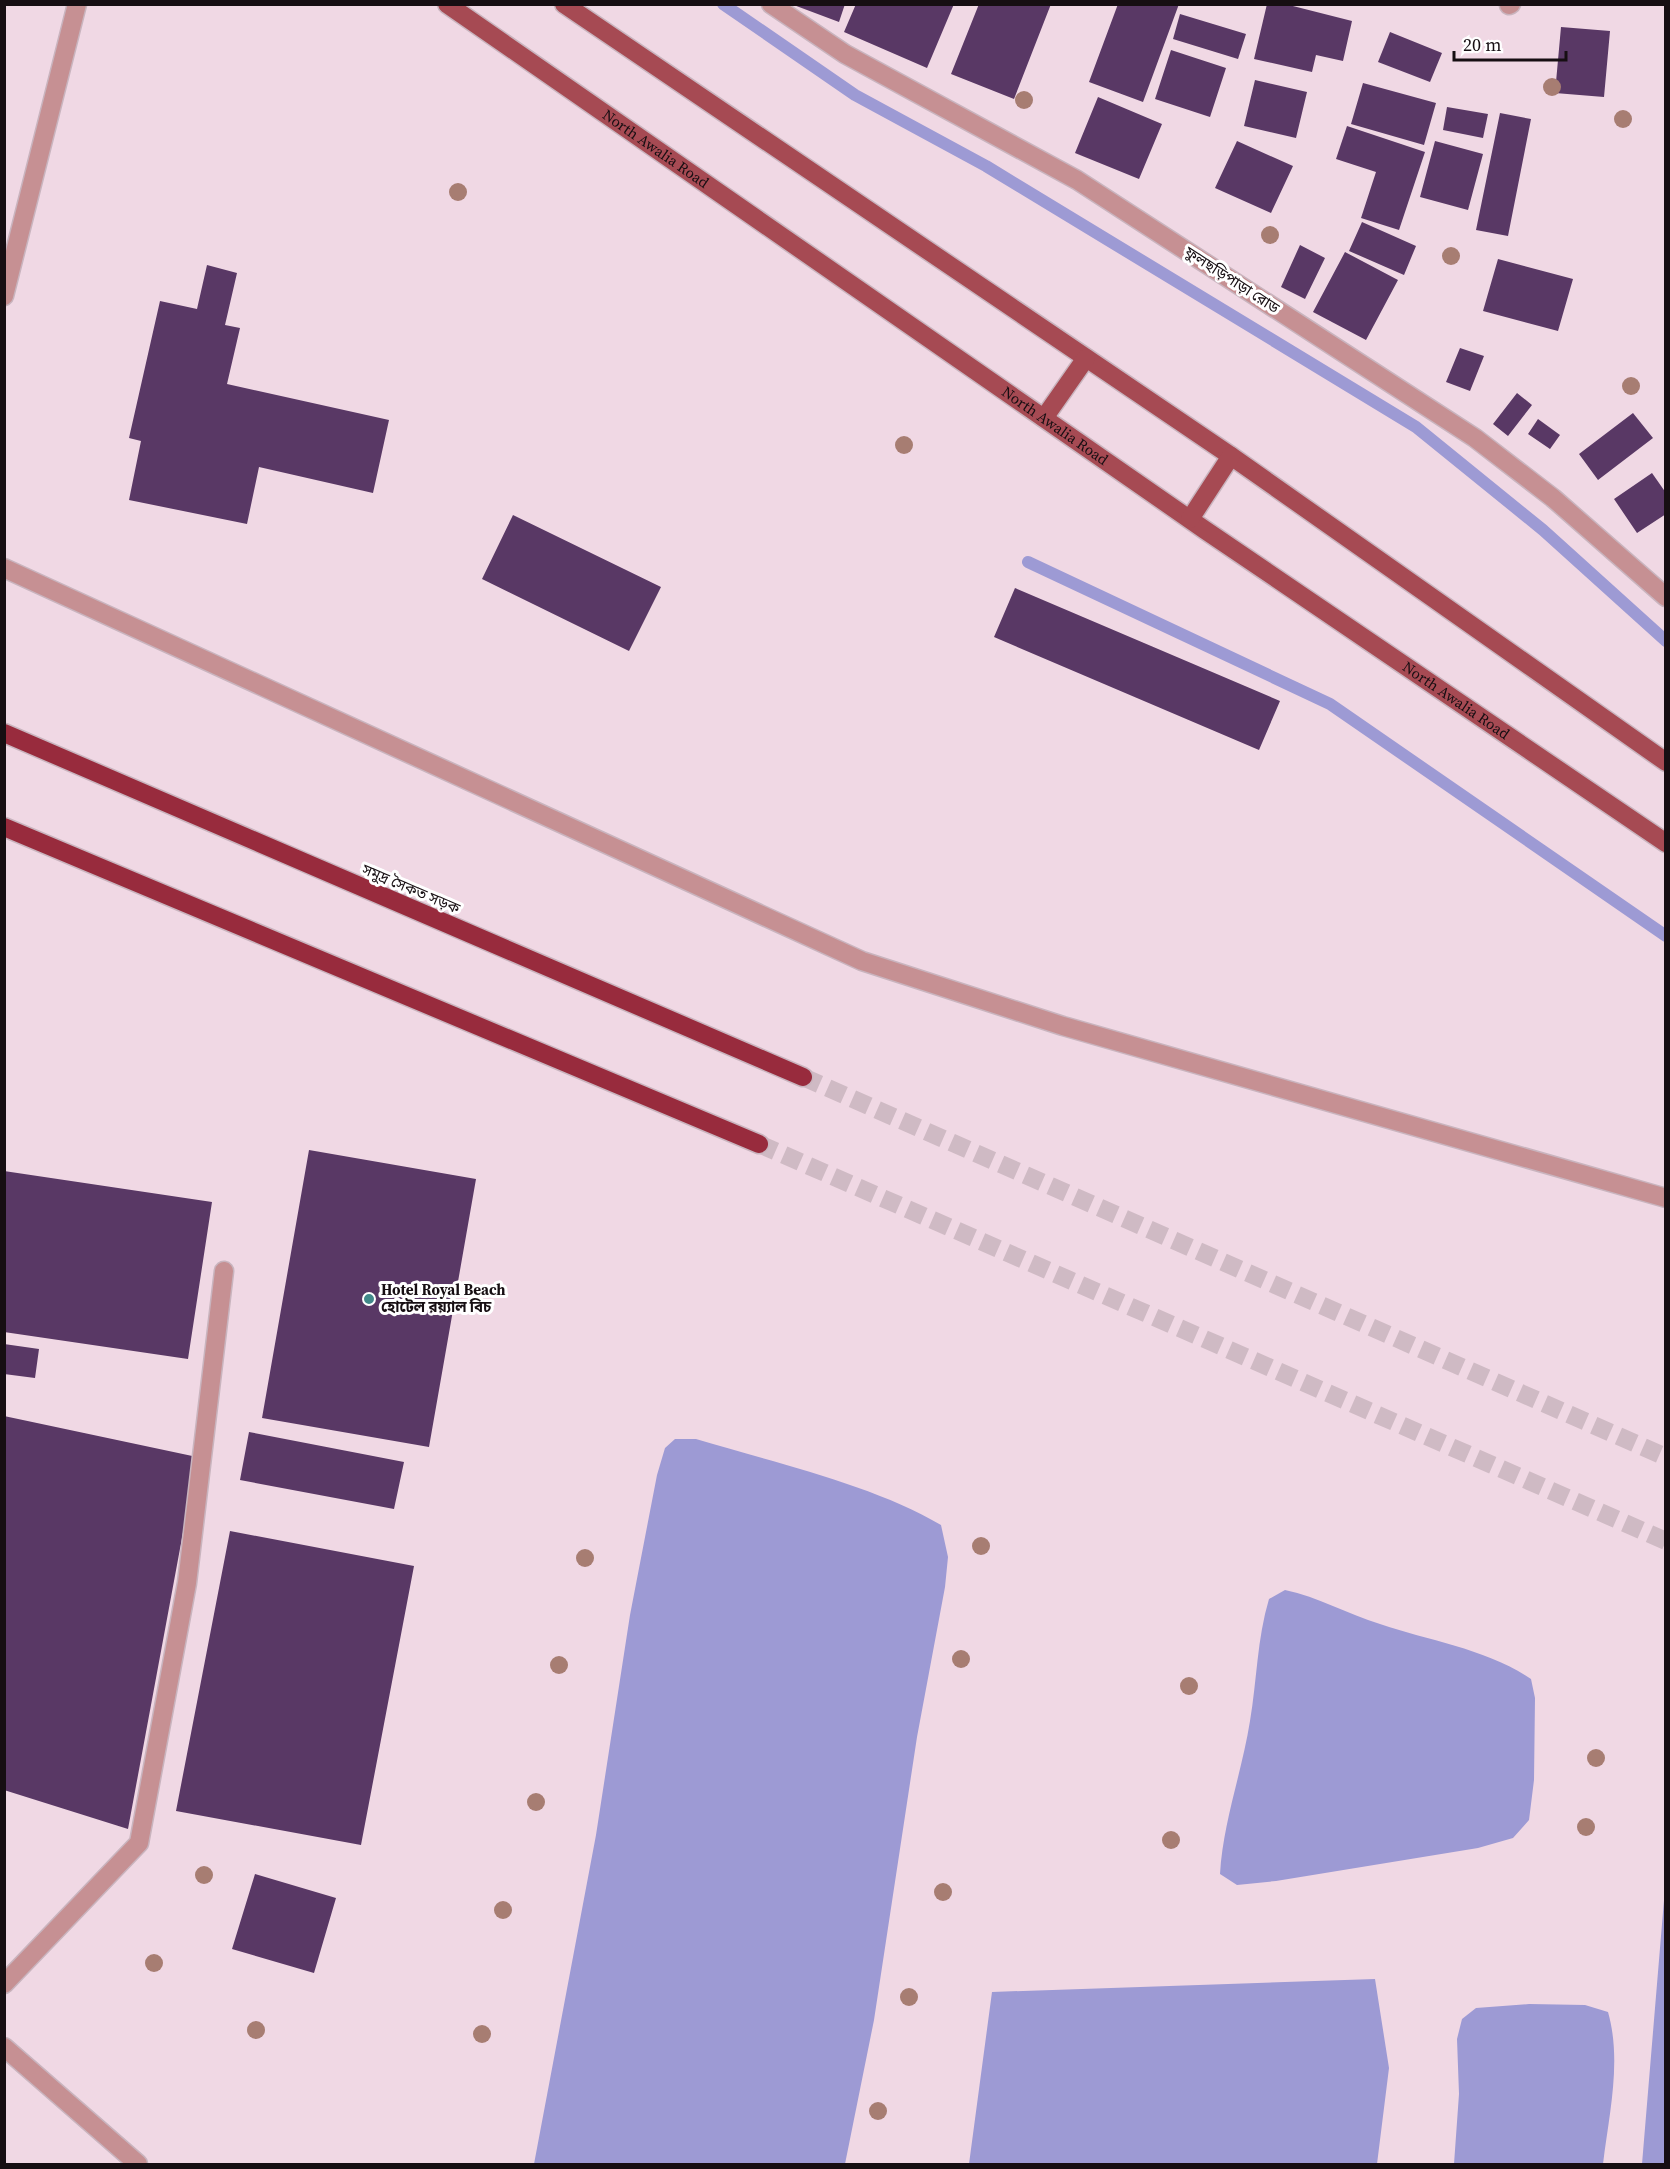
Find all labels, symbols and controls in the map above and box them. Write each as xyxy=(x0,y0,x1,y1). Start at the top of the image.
scale bar xyxy=(1454,24,1566,62)
text: 20 m xyxy=(1463,32,1501,57)
street label: North Awalia Road xyxy=(599,104,714,193)
street label: ফুলছড়িপাড়া রোড xyxy=(1180,240,1284,318)
street label: North Awalia Road xyxy=(998,381,1113,470)
street label: North Awalia Road xyxy=(1399,656,1514,744)
street label: সমুদ্র সৈকত সড়ক xyxy=(358,858,464,919)
place label: Hotel Royal Beach হোটেল রয়্যাল বিচ xyxy=(381,1279,506,1317)
marker: Hotel Royal Beach হোটেল রয়্যাল বিচ xyxy=(362,1292,376,1306)

